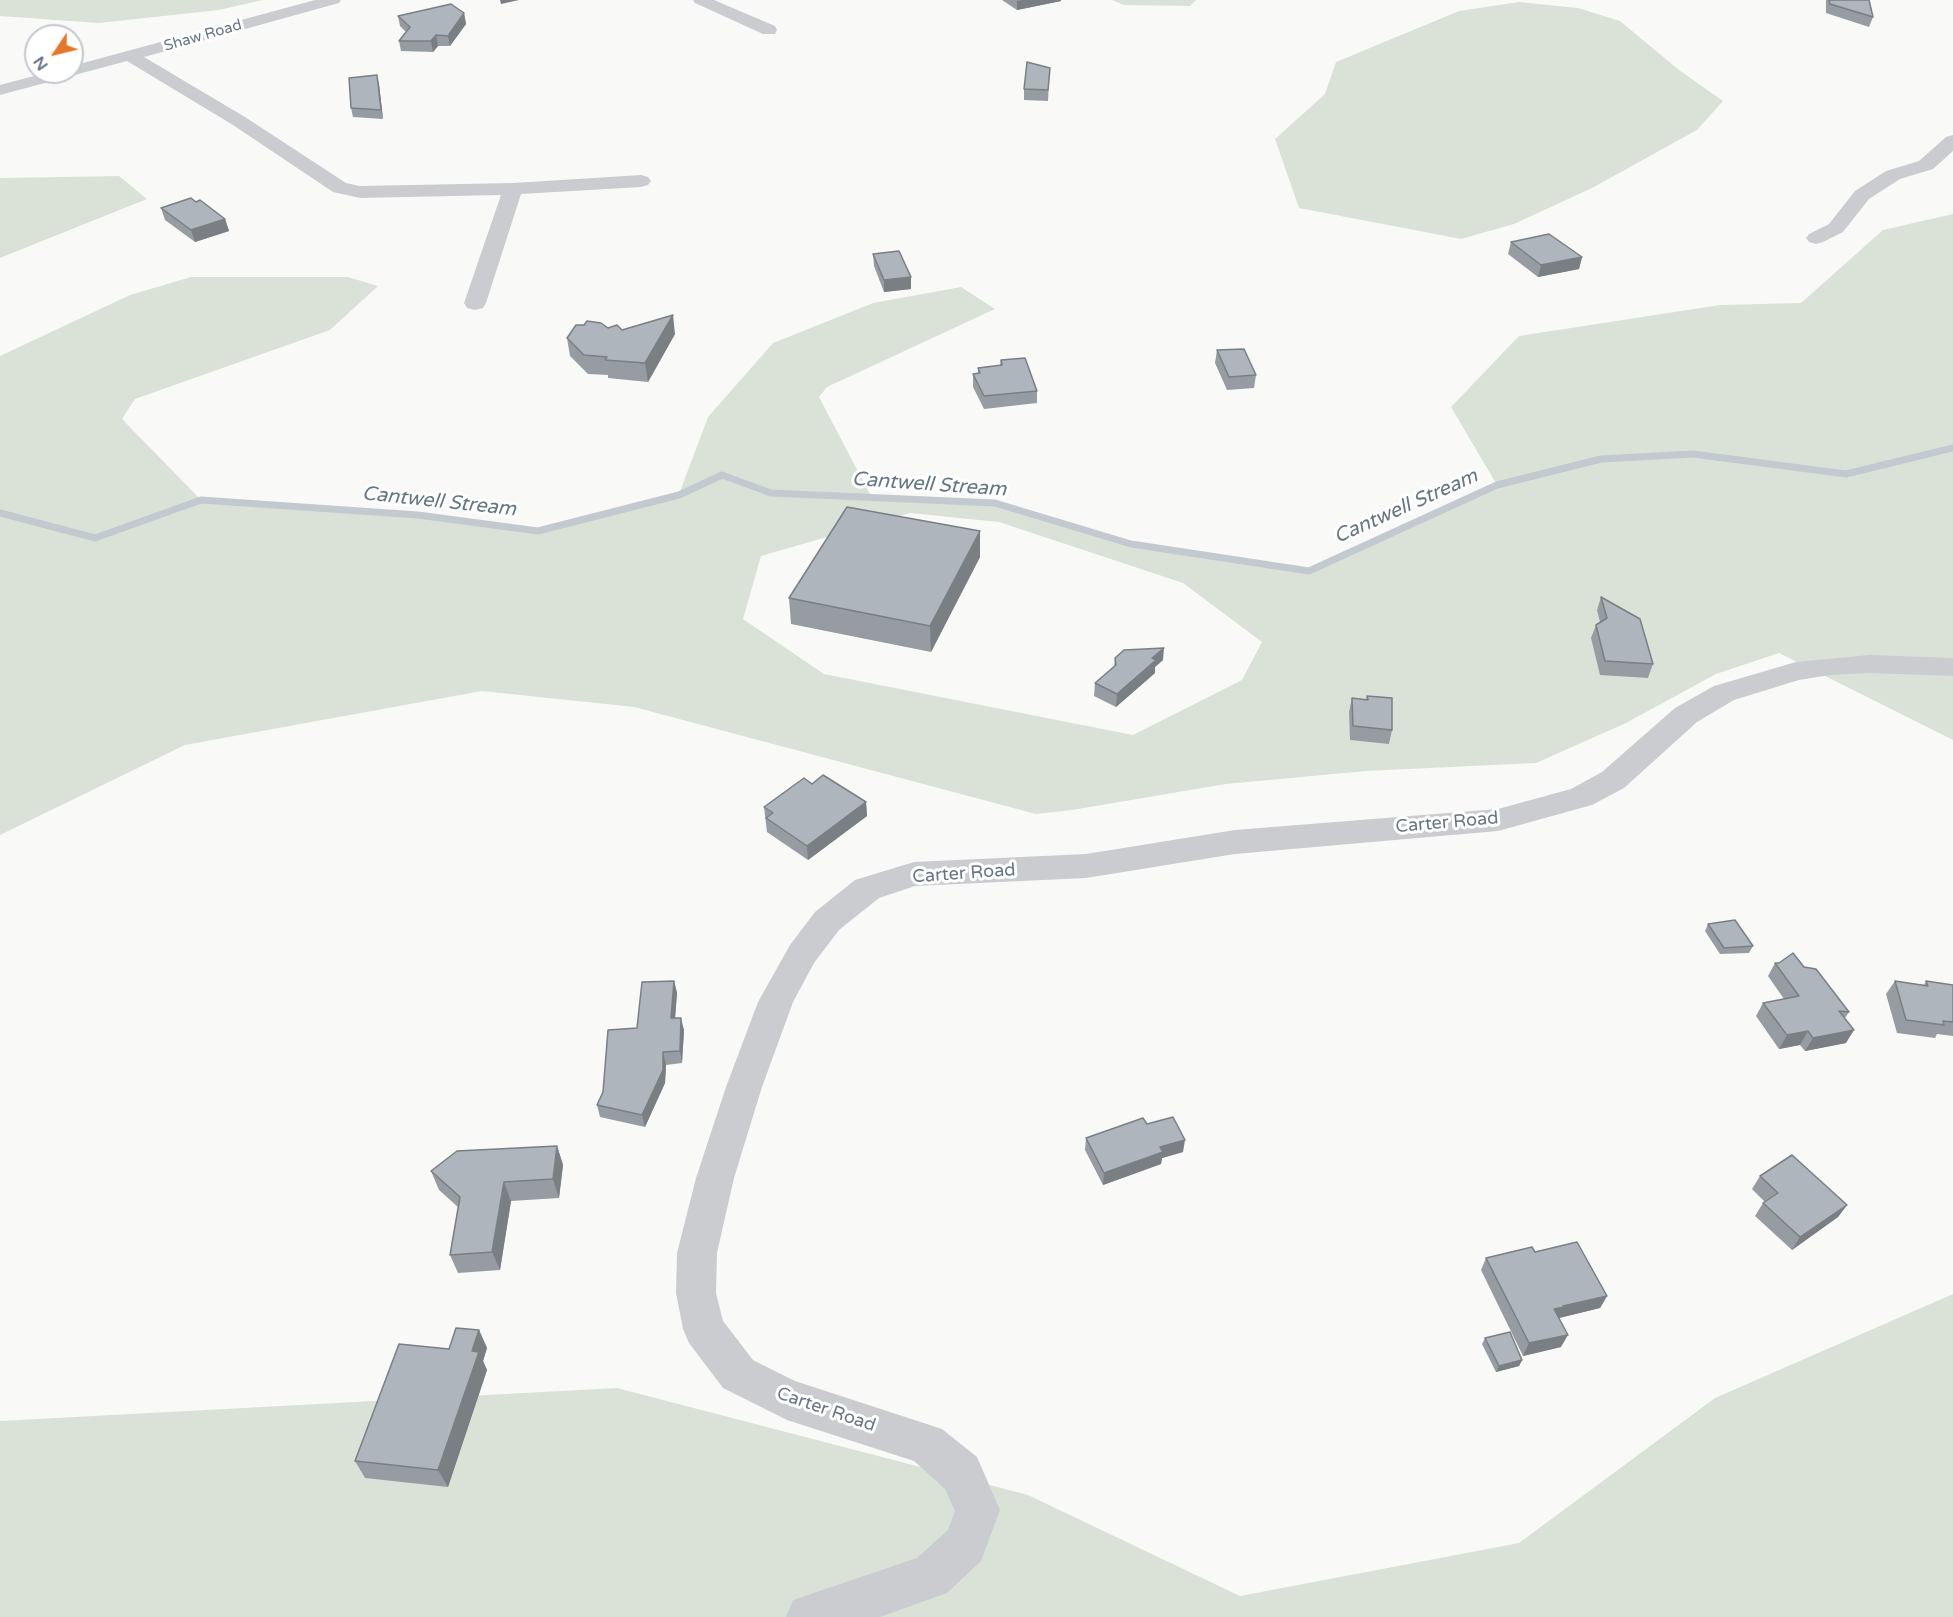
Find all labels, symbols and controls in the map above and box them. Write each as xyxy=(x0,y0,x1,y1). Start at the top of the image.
street label: Shaw Road xyxy=(162,16,244,56)
north arrow xyxy=(24,24,84,84)
text: N xyxy=(29,52,53,74)
water label: Cantwell Stream xyxy=(1331,465,1481,549)
water label: Cantwell Stream xyxy=(851,468,1007,502)
water label: Cantwell Stream xyxy=(361,482,517,522)
street label: Carter Road xyxy=(1395,808,1499,838)
street label: Carter Road xyxy=(912,860,1016,888)
street label: Carter Road xyxy=(774,1383,878,1437)

